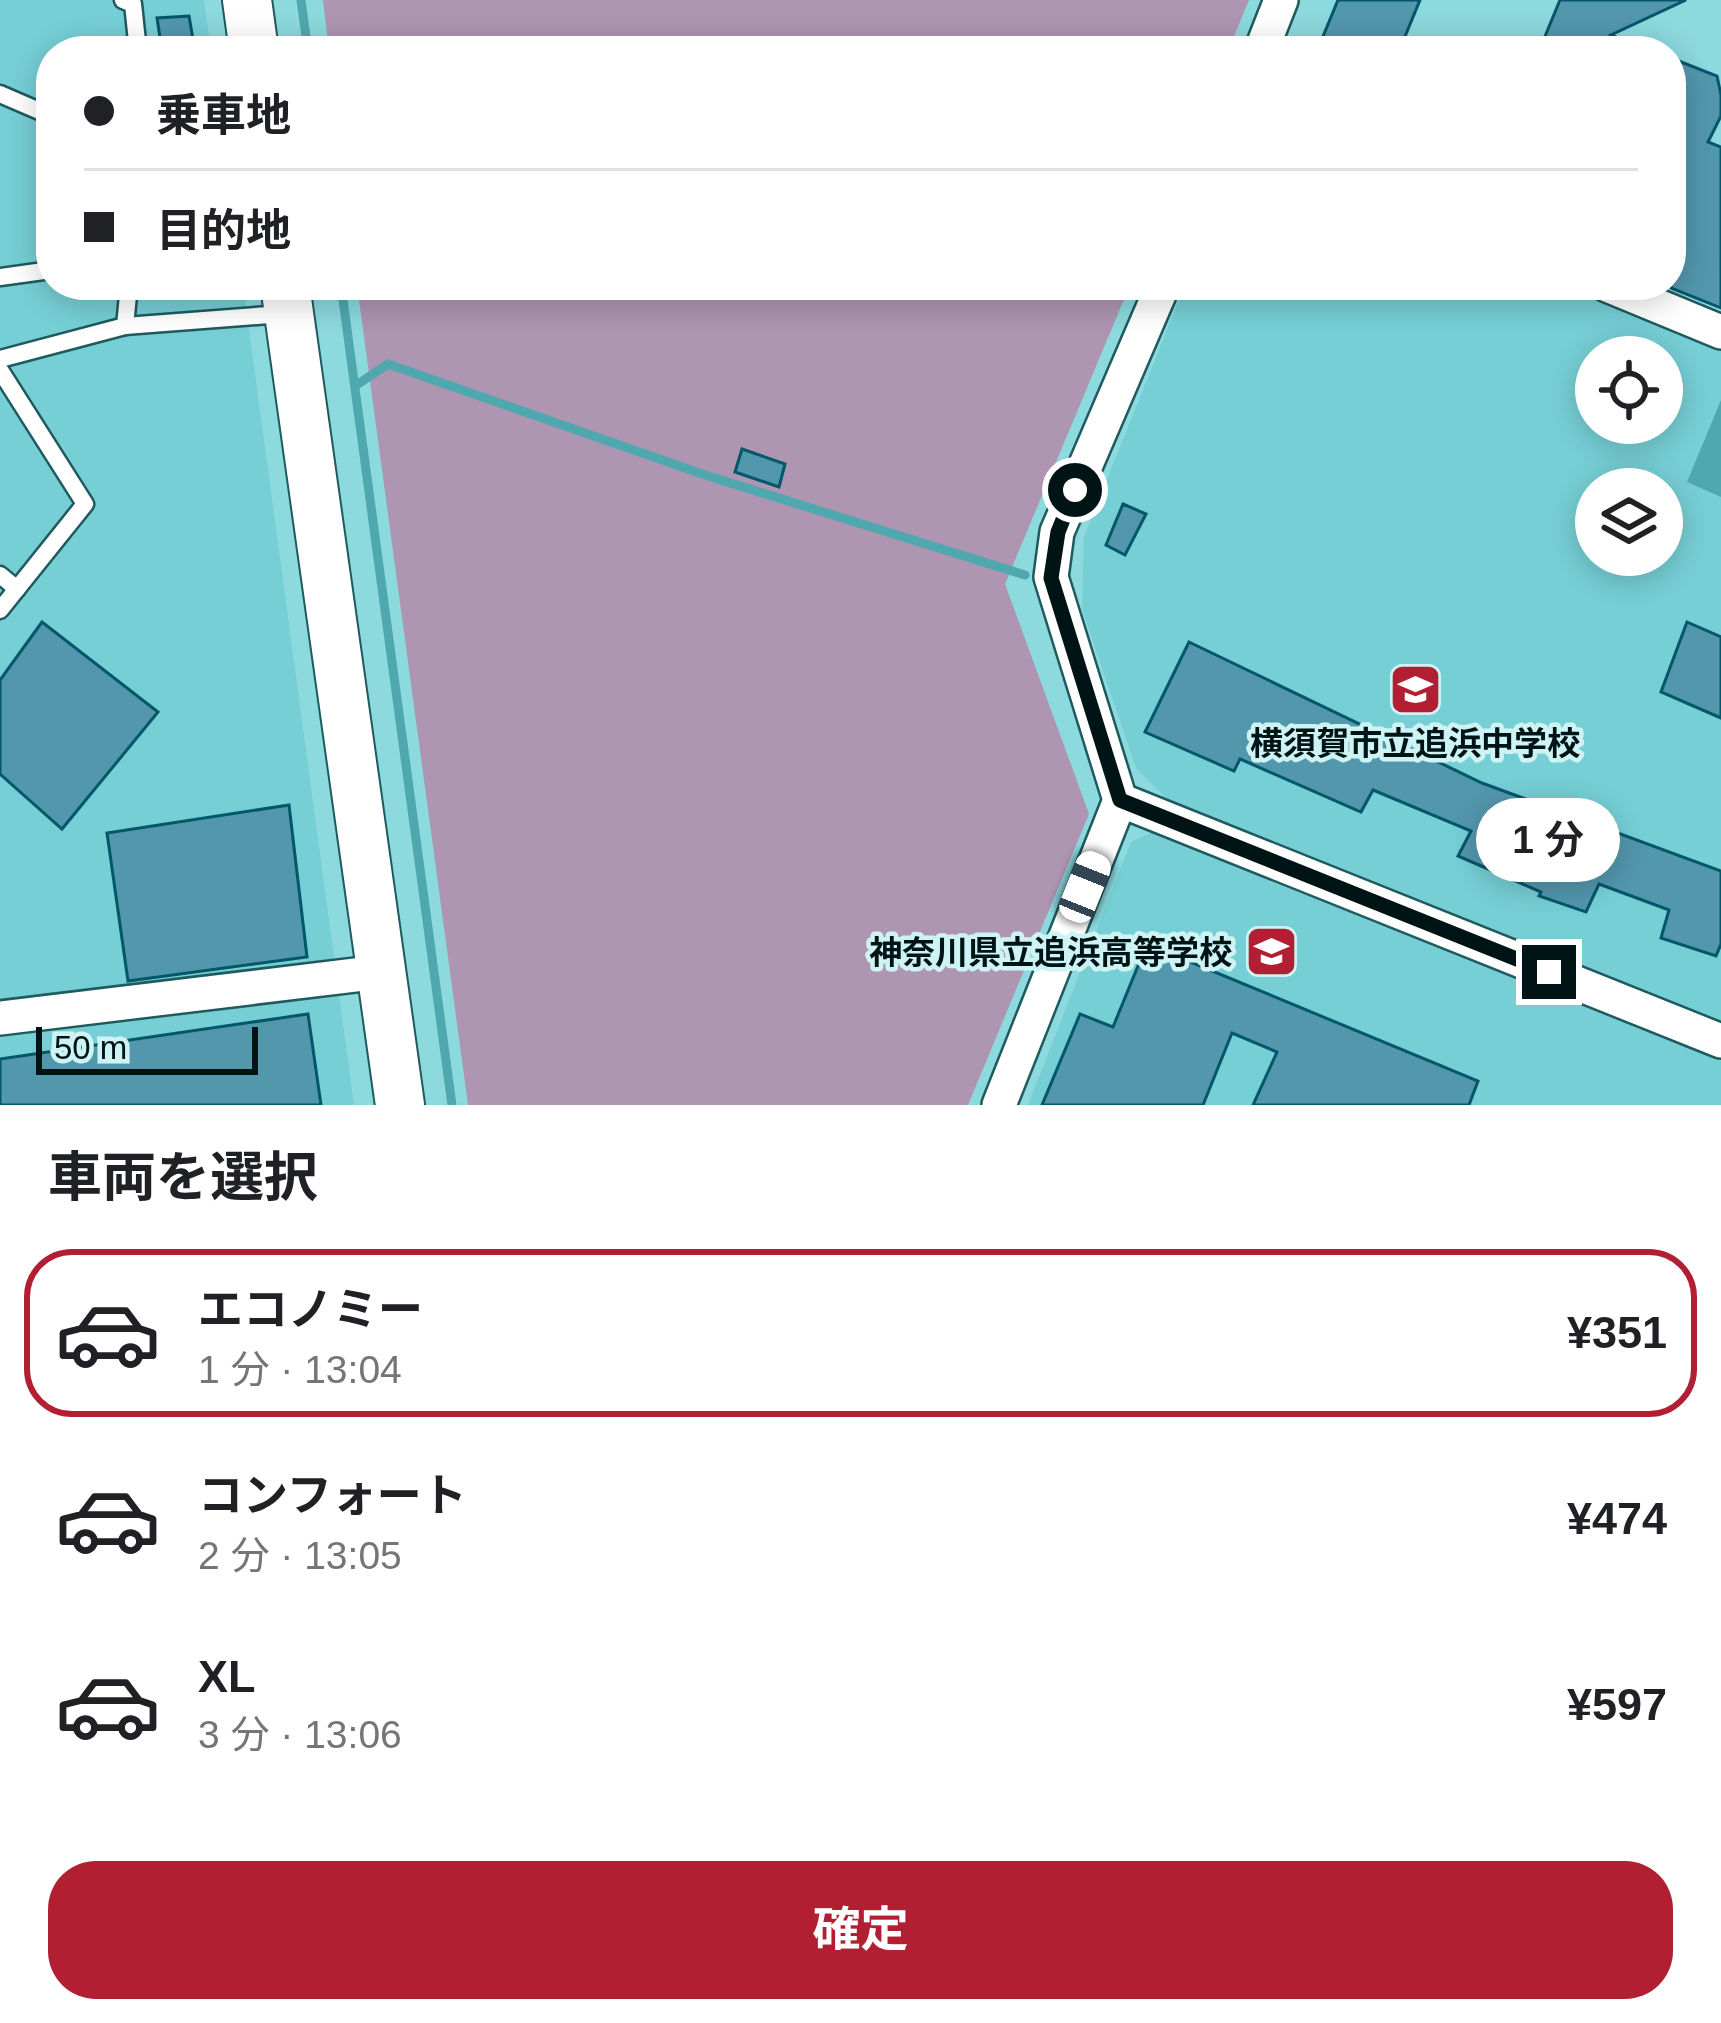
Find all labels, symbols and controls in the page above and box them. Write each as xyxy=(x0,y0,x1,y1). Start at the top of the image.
text: 乗車地 xyxy=(156,90,291,141)
text: 目的地 xyxy=(156,205,291,256)
map controls xyxy=(1575,336,1683,576)
button: locate xyxy=(1575,336,1683,444)
route start xyxy=(1048,463,1102,517)
button: layers xyxy=(1575,468,1683,576)
school or university icon: 横須賀市立追浜中学校 xyxy=(1387,661,1443,717)
place label: 横須賀市立追浜中学校 xyxy=(1250,725,1580,762)
callout: 1 分 xyxy=(1477,798,1621,882)
text: 1 分 xyxy=(1512,818,1584,861)
car xyxy=(1055,847,1115,927)
school or university icon: 神奈川県立追浜高等学校 xyxy=(1243,924,1299,980)
place label: 神奈川県立追浜高等学校 xyxy=(869,934,1232,971)
route end xyxy=(1522,945,1576,999)
scale bar xyxy=(36,1021,258,1074)
text: 50 m xyxy=(54,1029,127,1066)
text: 車両を選択 xyxy=(48,1147,318,1207)
icon: car xyxy=(54,1279,162,1387)
text: エコノミー xyxy=(198,1284,423,1335)
text: ¥351 xyxy=(1567,1307,1667,1358)
text: 1 分 · 13:04 xyxy=(198,1348,402,1391)
icon: car xyxy=(54,1465,162,1573)
text: コンフォート xyxy=(198,1470,467,1521)
text: ¥474 xyxy=(1567,1493,1667,1544)
text: 2 分 · 13:05 xyxy=(198,1534,402,1577)
icon: car xyxy=(54,1651,162,1759)
text: XL xyxy=(198,1651,256,1702)
text: ¥597 xyxy=(1567,1679,1667,1730)
text: 3 分 · 13:06 xyxy=(198,1713,402,1756)
button: 確定 xyxy=(48,1861,1673,1999)

